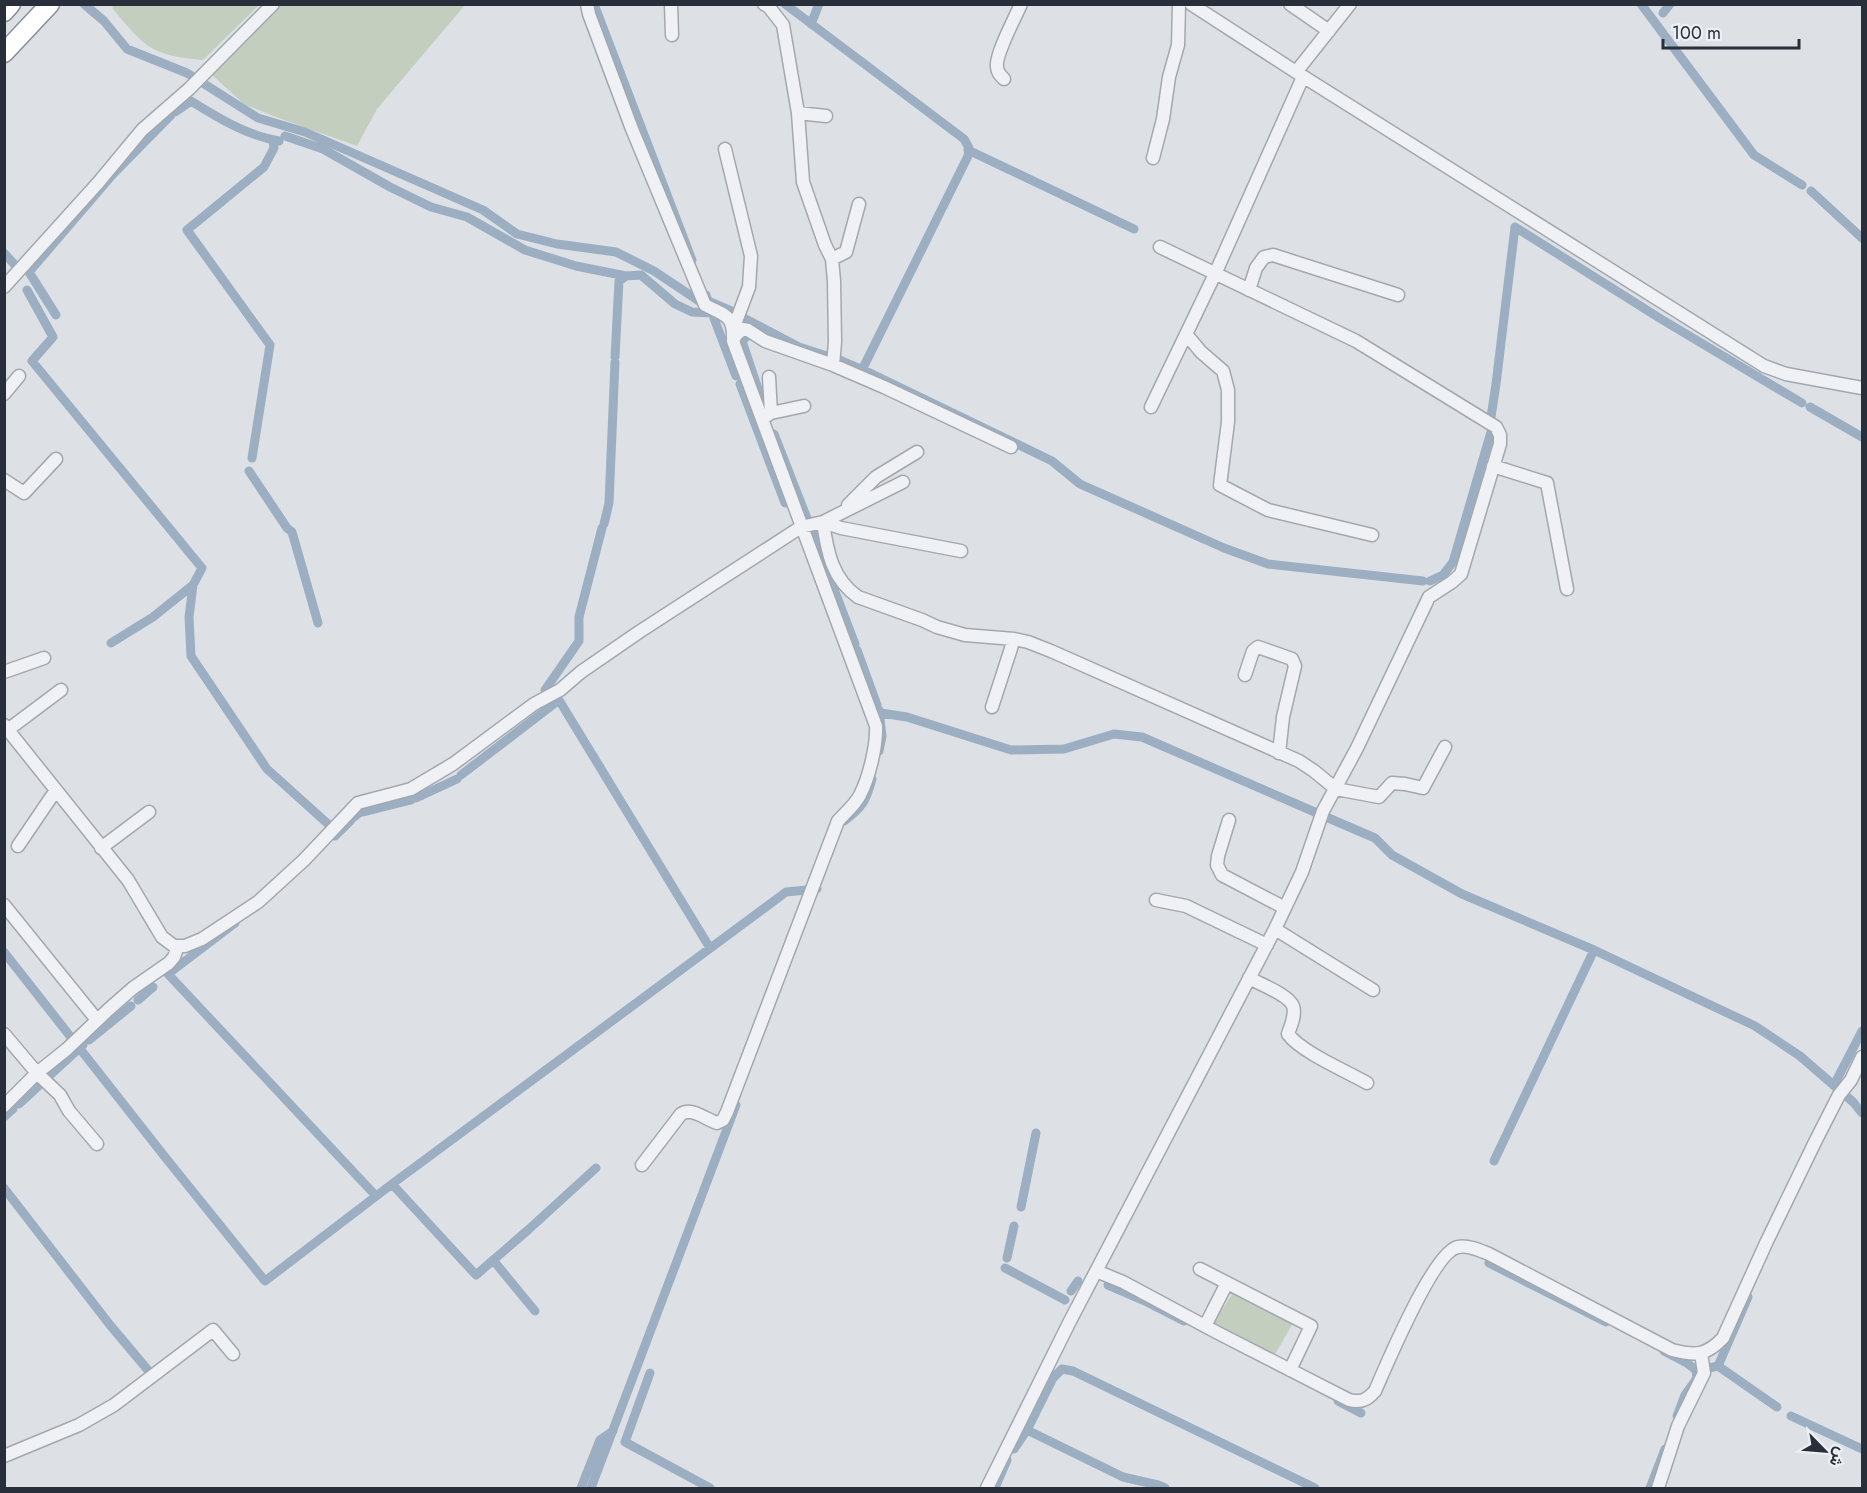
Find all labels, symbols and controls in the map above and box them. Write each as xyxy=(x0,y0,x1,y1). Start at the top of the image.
scale bar xyxy=(1663,12,1800,50)
text: 100 m xyxy=(1672,20,1721,46)
north arrow xyxy=(1795,1421,1855,1481)
text: ش xyxy=(1824,1444,1853,1471)

